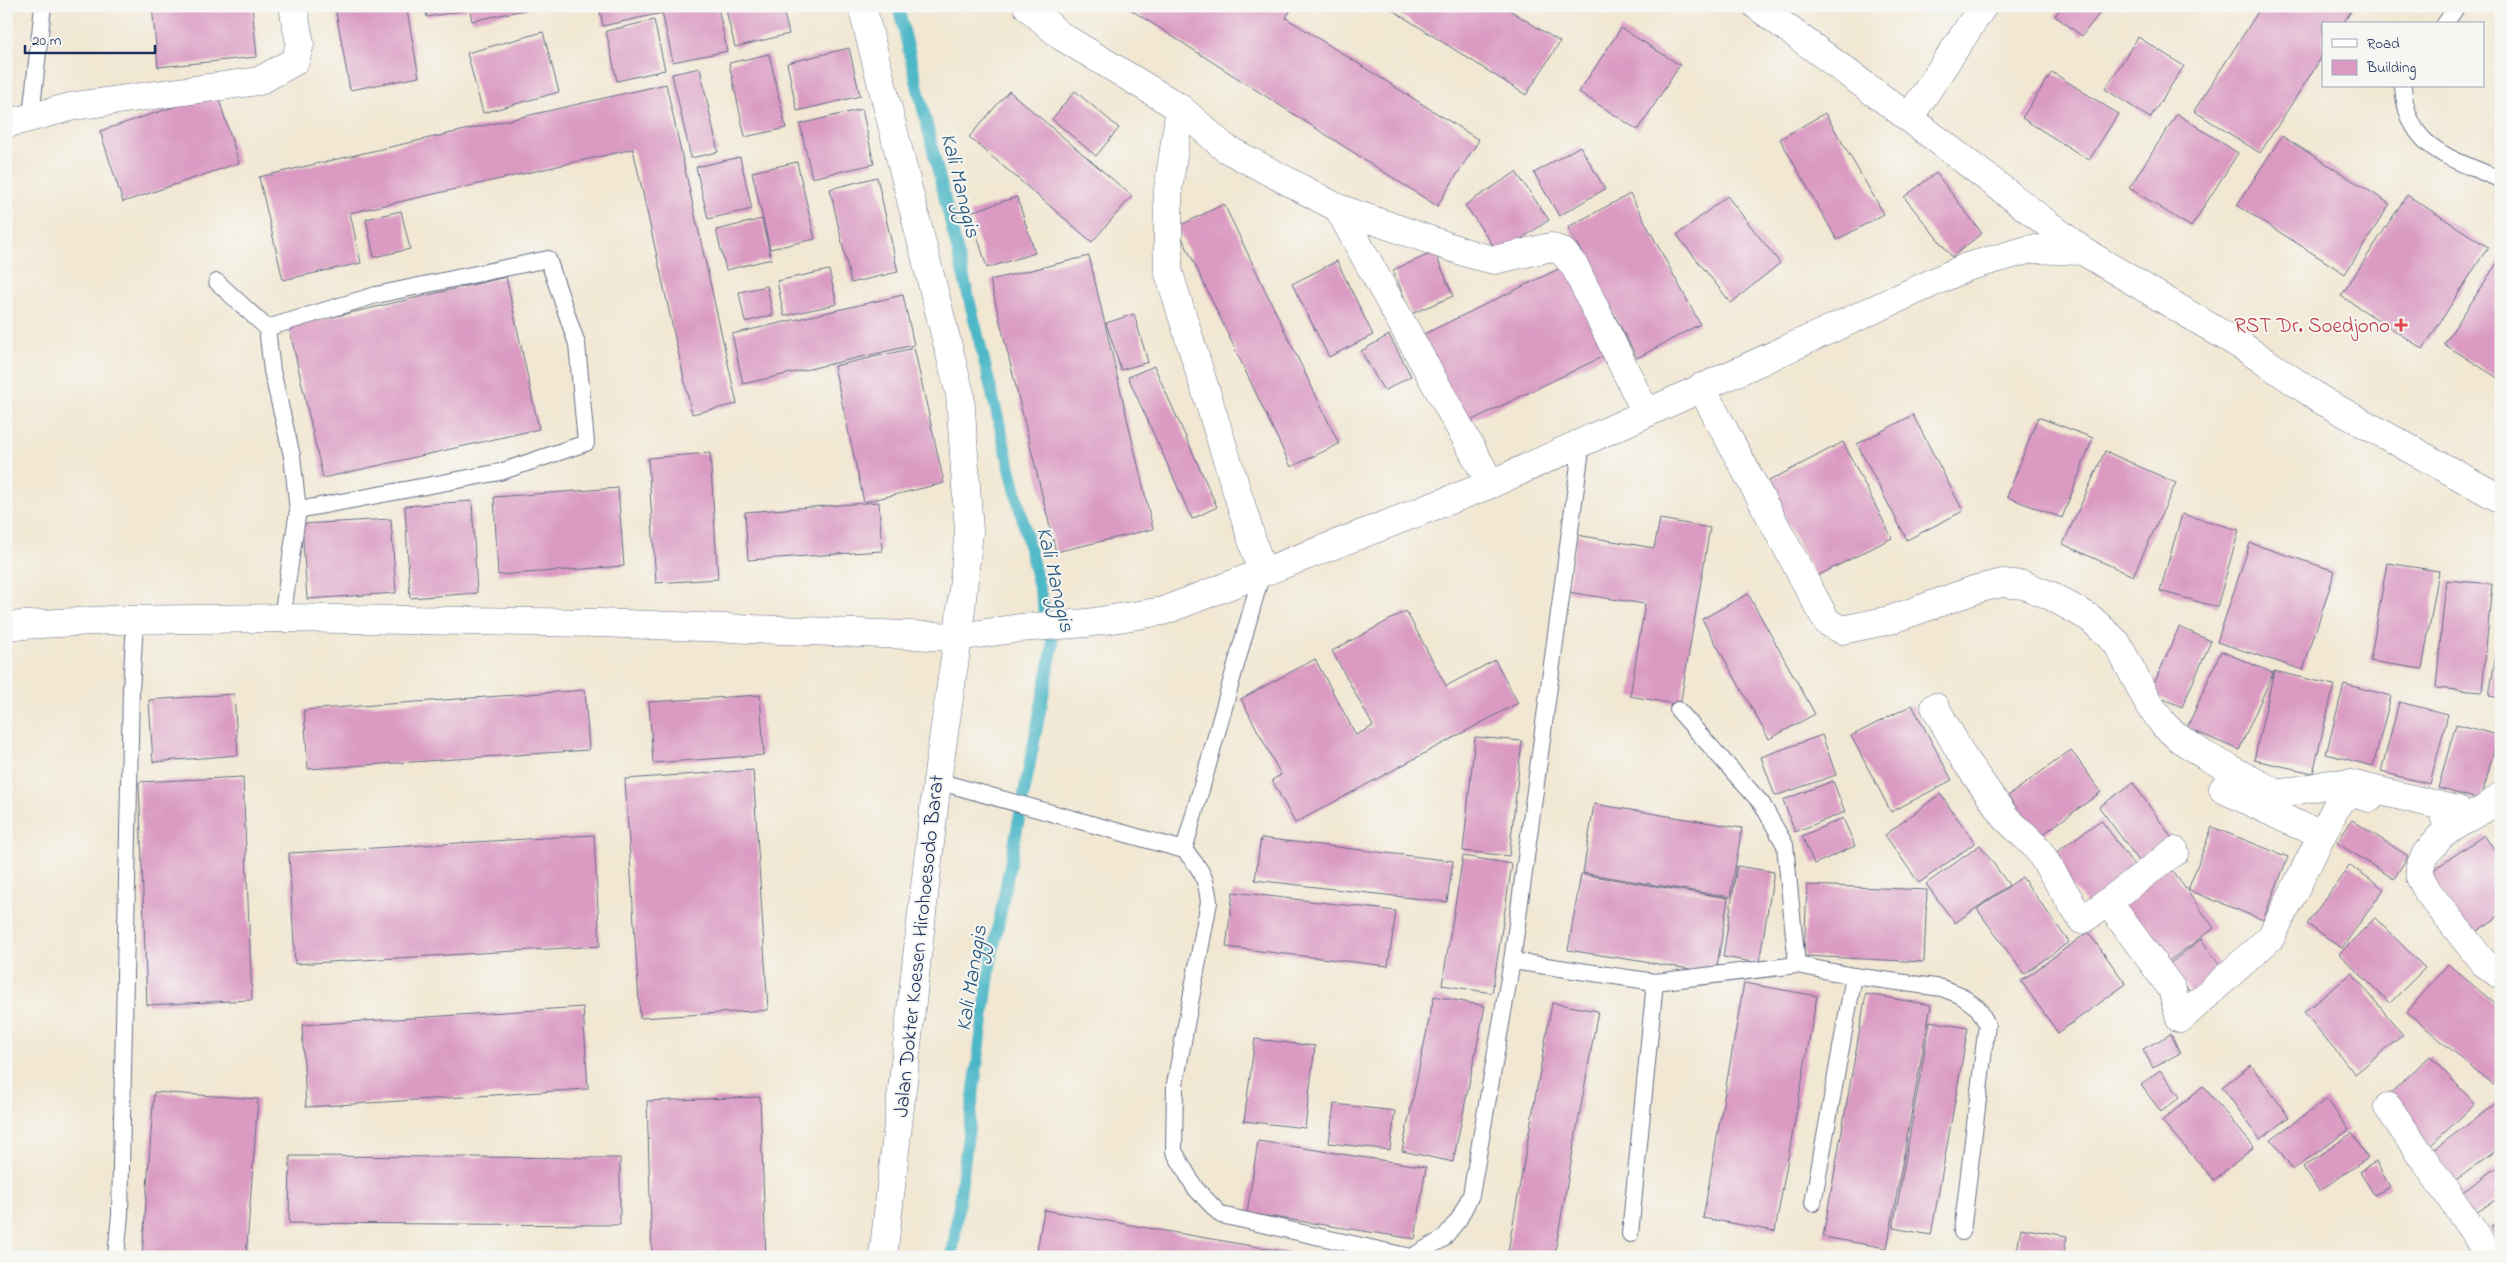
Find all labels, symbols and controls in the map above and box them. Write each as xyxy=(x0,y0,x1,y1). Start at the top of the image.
scale bar xyxy=(25,22,155,54)
legend xyxy=(2322,22,2484,88)
text: 20 m xyxy=(32,30,62,52)
text: Road xyxy=(2367,33,2400,55)
text: Building xyxy=(2366,57,2416,80)
water label: Kali Manggis xyxy=(931,130,988,242)
place label: RST Dr. Soedjono xyxy=(2234,312,2390,342)
marker: RST Dr. Soedjono xyxy=(2394,318,2408,332)
water label: Kali Manggis xyxy=(1026,524,1082,636)
street label: Jalan Dokter Koesen Hirohoesodo Barat xyxy=(887,773,953,1119)
water label: Kali Manggis xyxy=(949,922,997,1034)

